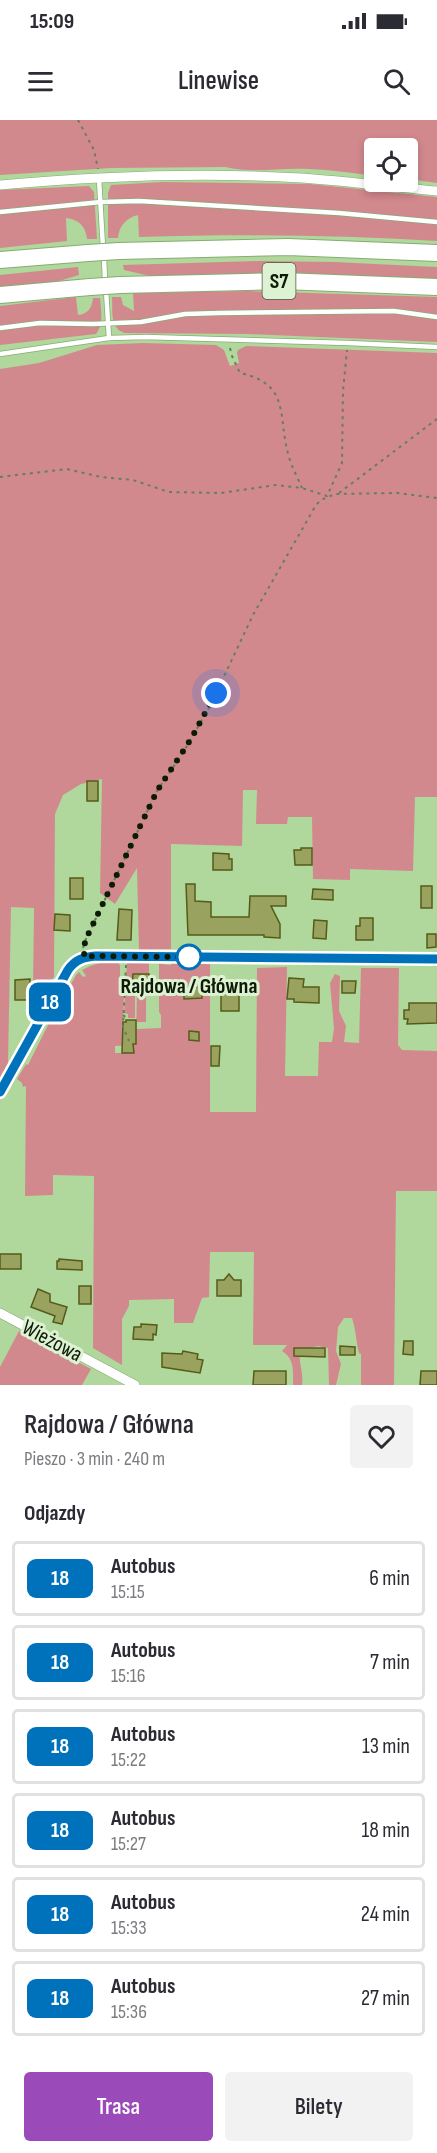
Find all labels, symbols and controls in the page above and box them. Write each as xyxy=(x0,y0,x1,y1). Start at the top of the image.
text: 15:09 xyxy=(30,8,74,35)
icon: menu xyxy=(24,65,57,98)
text: Linewise xyxy=(178,65,259,97)
icon: search xyxy=(380,65,413,98)
map controls xyxy=(364,138,418,192)
button: locate xyxy=(364,138,418,192)
road number: S7 xyxy=(262,263,296,299)
your location xyxy=(201,678,231,708)
marker: Rajdowa / Główna xyxy=(176,944,202,970)
place label: Rajdowa / Główna xyxy=(121,973,257,1000)
line badge: 18 xyxy=(23,982,77,1022)
text: 18 xyxy=(41,990,59,1015)
street label: Wieżowa xyxy=(17,1314,87,1368)
button: heart xyxy=(350,1405,413,1468)
text: Rajdowa / Główna xyxy=(24,1408,194,1441)
text: Pieszo · 3 min · 240 m xyxy=(24,1447,165,1471)
text: Odjazdy xyxy=(24,1500,85,1527)
text: Autobus xyxy=(111,1553,175,1580)
text: 6 min xyxy=(369,1565,410,1592)
text: 18 xyxy=(51,1566,69,1591)
text: 15:15 xyxy=(111,1580,145,1604)
text: Autobus xyxy=(111,1637,175,1664)
text: 7 min xyxy=(370,1649,410,1676)
text: 18 xyxy=(51,1650,69,1675)
text: 15:16 xyxy=(111,1664,146,1688)
text: Autobus xyxy=(111,1721,175,1748)
text: 13 min xyxy=(362,1733,410,1760)
text: 18 xyxy=(51,1734,69,1759)
text: 15:22 xyxy=(111,1748,146,1772)
text: Autobus xyxy=(111,1805,175,1832)
text: 18 min xyxy=(362,1817,410,1844)
text: 18 xyxy=(51,1818,69,1843)
text: 15:27 xyxy=(111,1832,146,1856)
text: Autobus xyxy=(111,1889,175,1916)
text: 24 min xyxy=(361,1901,410,1928)
text: 18 xyxy=(51,1902,69,1927)
text: 15:33 xyxy=(111,1916,147,1940)
text: Autobus xyxy=(111,1973,175,2000)
text: 27 min xyxy=(361,1985,410,2012)
text: 18 xyxy=(51,1986,69,2011)
text: 15:36 xyxy=(111,2000,147,2024)
button: Trasa xyxy=(24,2072,213,2141)
button: Bilety xyxy=(225,2072,413,2141)

